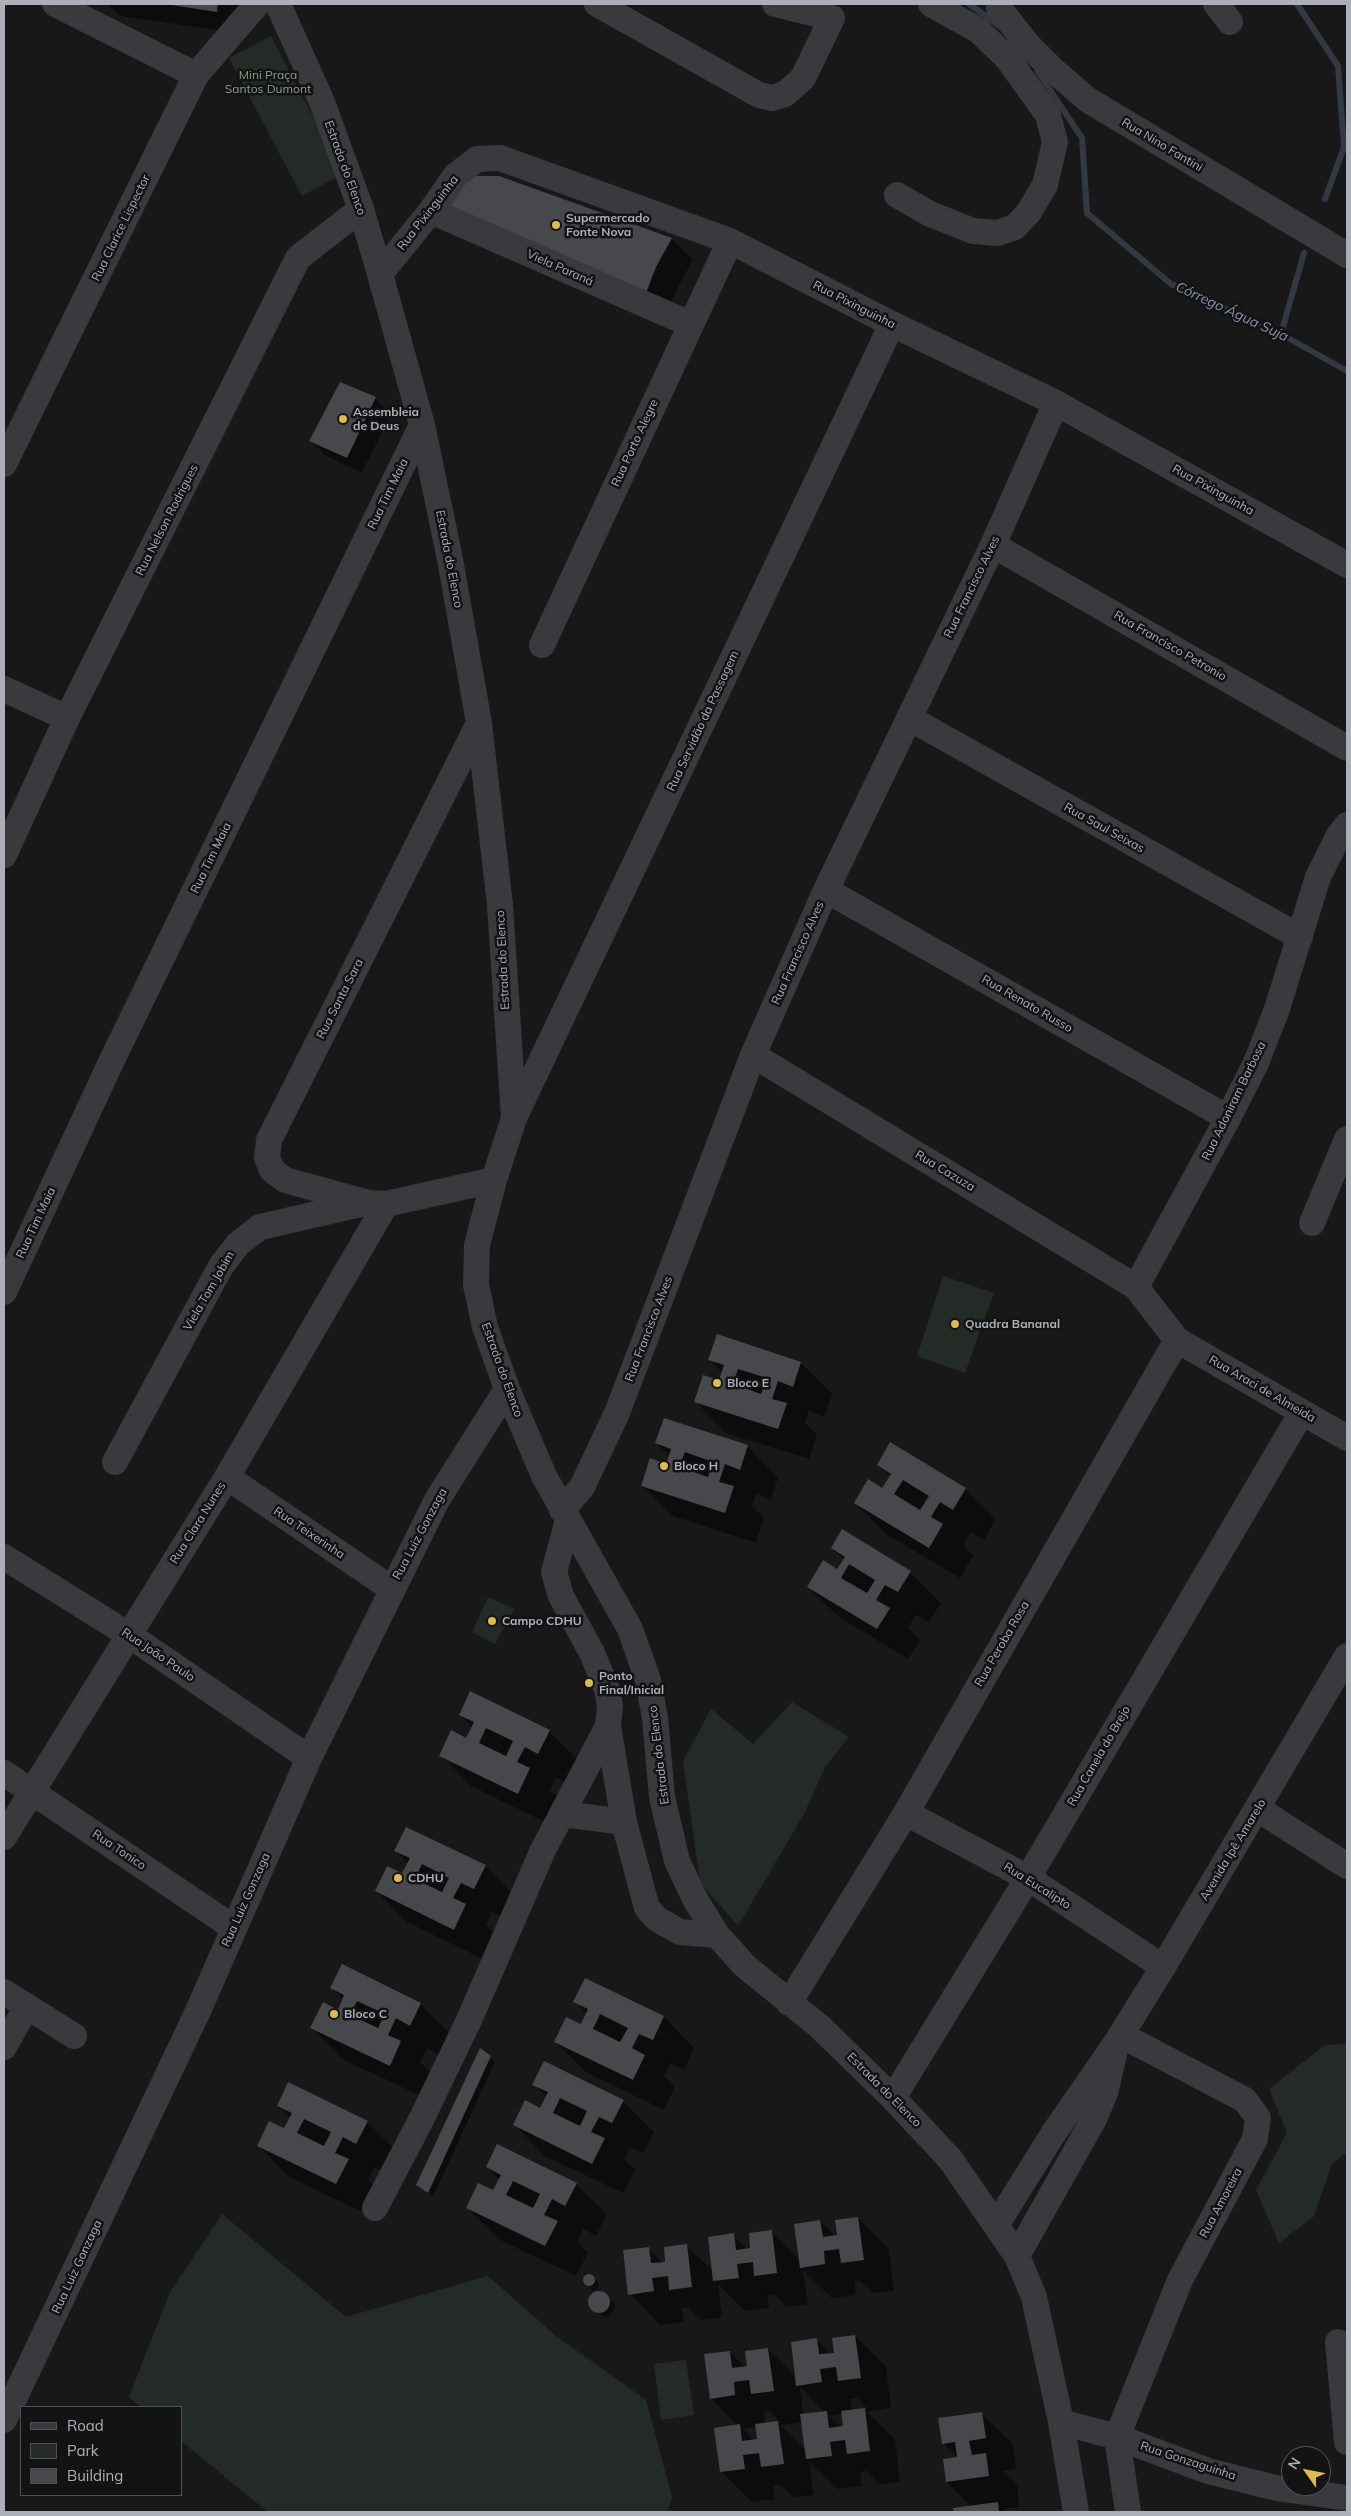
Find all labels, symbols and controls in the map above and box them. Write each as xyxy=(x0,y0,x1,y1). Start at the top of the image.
park label: Mini Praça Santos Dumont xyxy=(225,68,311,96)
street label: Rua Nino Fantini xyxy=(1119,115,1205,175)
street label: Estrada do Elenco xyxy=(321,119,369,217)
street label: Rua Clarice Lispector xyxy=(89,172,153,284)
street label: Rua Pixinguinha xyxy=(394,173,462,253)
place label: Supermercado Fonte Nova xyxy=(566,211,650,239)
marker: Supermercado Fonte Nova xyxy=(550,219,562,231)
street label: Viela Paraná xyxy=(524,247,596,289)
street label: Rua Pixinguinha xyxy=(810,278,898,332)
water label: Córrego Água Suja xyxy=(1173,279,1291,345)
street label: Rua Porto Alegre xyxy=(608,397,662,489)
place label: Assembleia de Deus xyxy=(353,405,419,433)
marker: Assembleia de Deus xyxy=(337,413,349,425)
street label: Rua Tim Maia xyxy=(365,456,411,532)
street label: Rua Nelson Rodrigues xyxy=(133,462,201,578)
street label: Rua Pixinguinha xyxy=(1170,462,1256,518)
street label: Estrada do Elenco xyxy=(432,509,466,609)
street label: Rua Francisco Alves xyxy=(941,534,1003,640)
street label: Rua Francisco Petronio xyxy=(1111,608,1229,684)
street label: Rua Servidão da Passagem xyxy=(664,648,742,794)
street label: Rua Saul Seixas xyxy=(1061,800,1147,856)
street label: Rua Tim Maia xyxy=(188,820,234,896)
street label: Rua Francisco Alves xyxy=(769,899,827,1007)
street label: Estrada do Elenco xyxy=(493,910,513,1010)
street label: Rua Santa Sara xyxy=(314,957,366,1041)
street label: Rua Renato Russo xyxy=(979,972,1075,1036)
street label: Rua Adoniram Barbosa xyxy=(1199,1039,1269,1163)
street label: Rua Cazuza xyxy=(912,1147,978,1195)
street label: Rua Tim Maia xyxy=(13,1185,59,1261)
street label: Viela Tom Jobim xyxy=(180,1249,238,1333)
street label: Rua Francisco Alves xyxy=(622,1274,676,1384)
place label: Quadra Bananal xyxy=(965,1317,1060,1331)
marker: Quadra Bananal xyxy=(949,1318,961,1330)
street label: Estrada do Elenco xyxy=(478,1321,526,1419)
street label: Rua Araci de Almeida xyxy=(1206,1353,1318,1425)
place label: Bloco E xyxy=(727,1376,769,1390)
marker: Bloco E xyxy=(711,1377,723,1389)
place label: Bloco H xyxy=(674,1459,718,1473)
marker: Bloco H xyxy=(658,1460,670,1472)
street label: Rua Clara Nunes xyxy=(167,1479,229,1567)
street label: Rua Luiz Gonzaga xyxy=(390,1486,450,1582)
street label: Rua Teixerinha xyxy=(271,1504,347,1562)
street label: Rua Peroba Rosa xyxy=(972,1599,1032,1689)
place label: Campo CDHU xyxy=(502,1614,582,1628)
marker: Campo CDHU xyxy=(486,1615,498,1627)
street label: Rua João Paulo xyxy=(119,1625,197,1685)
place label: Ponto Final/Inicial xyxy=(599,1669,664,1697)
marker: Ponto Final/Inicial xyxy=(583,1677,595,1689)
street label: Rua Canela do Brejo xyxy=(1064,1703,1134,1809)
street label: Estrada do Elenco xyxy=(646,1705,672,1805)
street label: Avenida Ipê Amarelo xyxy=(1197,1797,1269,1903)
street label: Rua Tonico xyxy=(90,1827,148,1873)
street label: Rua Luiz Gonzaga xyxy=(219,1851,273,1949)
street label: Rua Eucalipto xyxy=(1001,1860,1073,1912)
place label: CDHU xyxy=(408,1871,444,1885)
marker: CDHU xyxy=(392,1872,404,1884)
place label: Bloco C xyxy=(344,2007,387,2021)
marker: Bloco C xyxy=(328,2008,340,2020)
street label: Estrada do Elenco xyxy=(844,2050,924,2130)
street label: Rua Amoreira xyxy=(1197,2166,1245,2240)
street label: Rua Luiz Gonzaga xyxy=(49,2218,105,2316)
legend xyxy=(20,2406,182,2496)
text: Road xyxy=(67,2416,104,2435)
street label: Rua Gonzaguinha xyxy=(1138,2439,1238,2483)
text: Park xyxy=(67,2441,99,2460)
north arrow xyxy=(1281,2446,1331,2496)
text: N xyxy=(1284,2454,1305,2473)
text: Building xyxy=(67,2466,123,2485)

